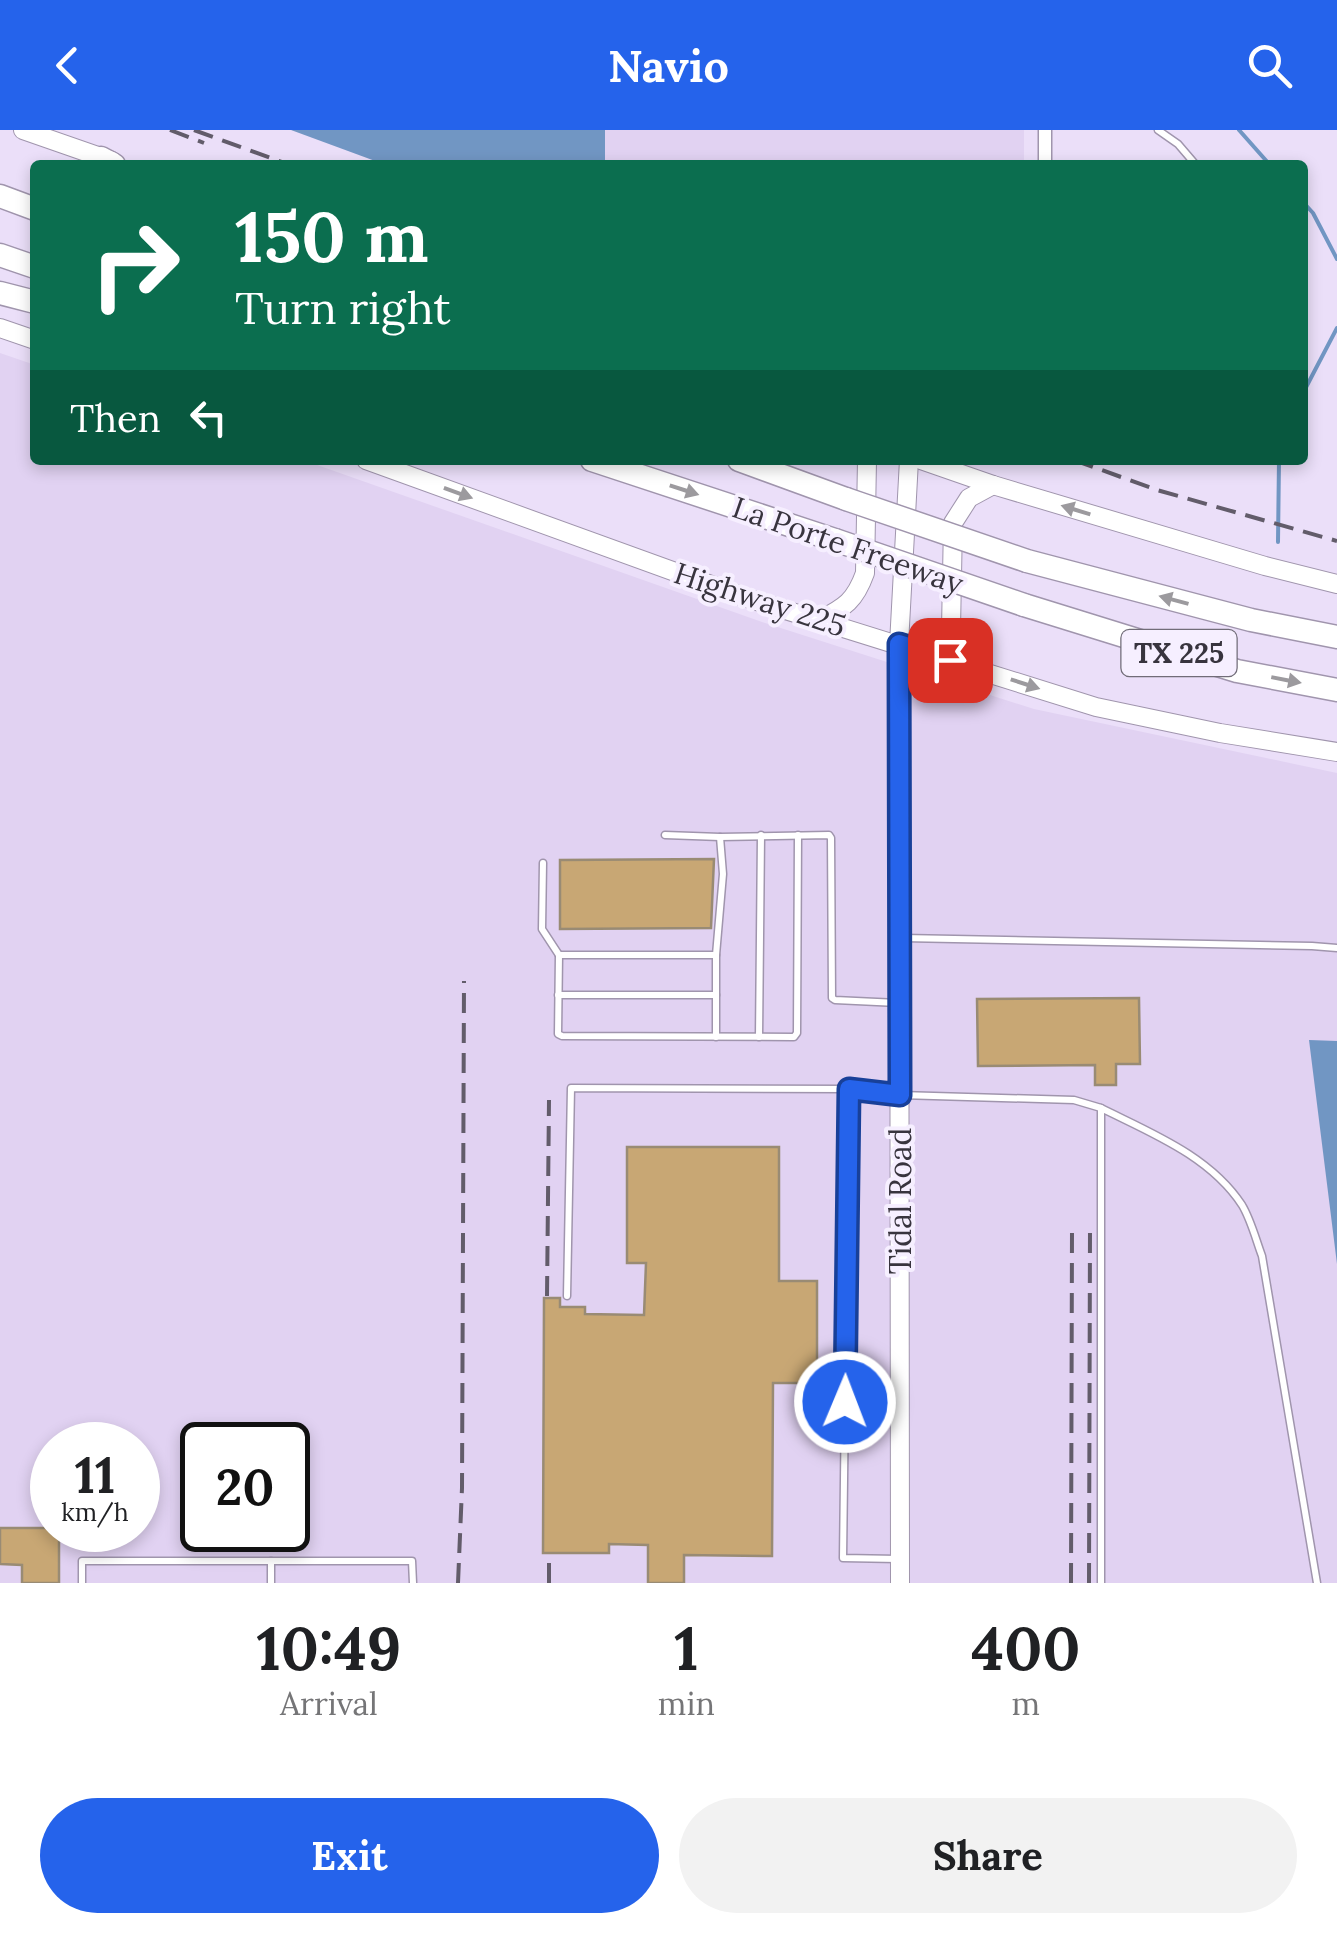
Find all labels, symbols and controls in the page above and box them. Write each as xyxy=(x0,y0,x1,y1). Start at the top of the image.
text: Navio xyxy=(608,37,729,94)
icon: back xyxy=(40,38,95,93)
icon: search xyxy=(1242,38,1297,93)
text: 150 m xyxy=(235,192,429,281)
icon: right xyxy=(70,200,200,330)
text: Turn right xyxy=(235,279,451,336)
icon: left xyxy=(181,390,236,445)
text: Then xyxy=(70,394,161,442)
one-way arrow xyxy=(670,484,700,499)
one-way arrow xyxy=(444,486,474,501)
street label: La Porte Freeway xyxy=(727,488,969,603)
one-way arrow xyxy=(1060,502,1091,517)
street label: Highway 225 xyxy=(669,553,851,646)
one-way arrow xyxy=(1158,591,1189,607)
pin xyxy=(908,618,993,703)
road number: TX 225 xyxy=(1122,630,1236,676)
icon: arrive xyxy=(923,633,978,688)
one-way arrow xyxy=(1271,673,1302,688)
one-way arrow xyxy=(1011,678,1041,693)
street label: Tidal Road xyxy=(881,1128,919,1274)
position arrow xyxy=(793,1350,897,1454)
speed limit sign: 20 xyxy=(180,1422,310,1552)
text: 11 xyxy=(75,1443,115,1507)
text: km/h xyxy=(61,1496,129,1528)
text: 10:49 xyxy=(256,1610,401,1686)
text: 1 xyxy=(674,1610,699,1686)
text: 400 xyxy=(971,1610,1080,1686)
text: Arrival xyxy=(280,1683,378,1724)
text: min xyxy=(658,1683,715,1724)
text: m xyxy=(1012,1683,1040,1724)
button: Exit xyxy=(40,1798,659,1913)
button: Share xyxy=(679,1798,1297,1913)

